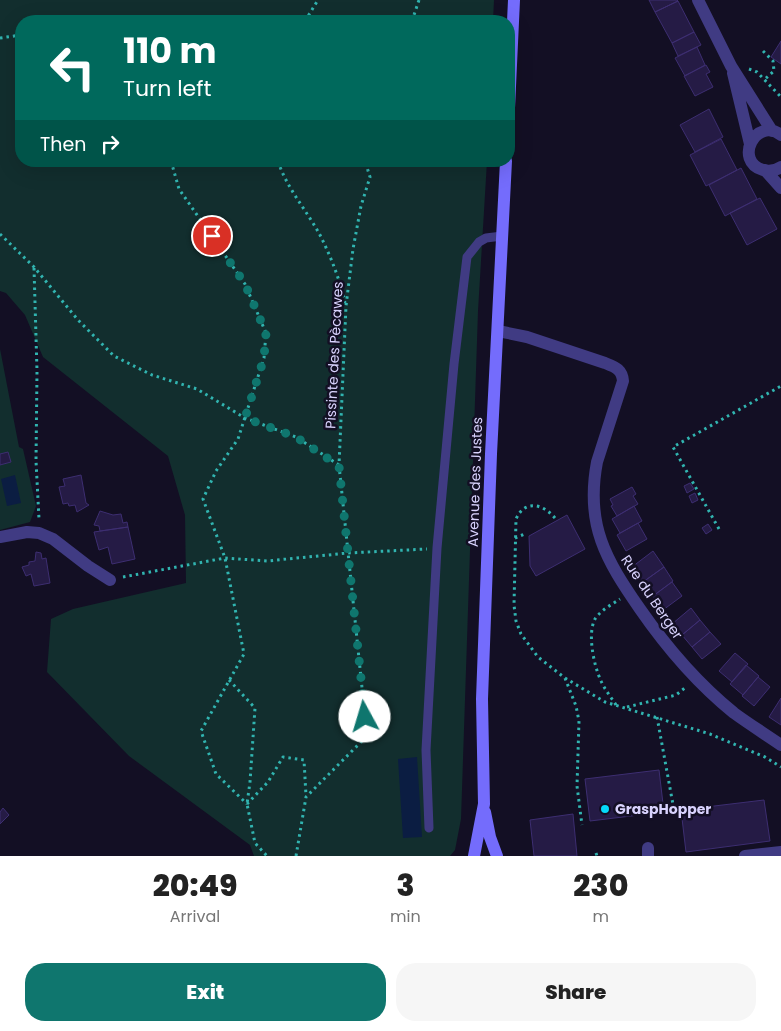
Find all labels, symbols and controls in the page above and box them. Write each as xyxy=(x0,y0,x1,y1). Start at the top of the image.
text: 110 m xyxy=(123,26,217,75)
icon: left xyxy=(40,35,105,100)
text: Turn left xyxy=(123,73,211,104)
icon: right xyxy=(96,130,124,158)
text: Then xyxy=(40,131,86,158)
pin xyxy=(191,215,233,257)
icon: arrive xyxy=(198,222,226,250)
street label: Pissinte des Pècawes xyxy=(320,281,348,429)
street label: Avenue des Justes xyxy=(463,417,487,547)
street label: Rue du Berger xyxy=(616,551,688,643)
position arrow xyxy=(338,690,390,742)
place label: GraspHopper xyxy=(615,799,711,819)
marker: GraspHopper xyxy=(599,803,611,815)
text: 20:49 xyxy=(153,864,237,907)
text: 3 xyxy=(396,864,414,907)
text: 230 xyxy=(573,864,628,907)
text: Arrival xyxy=(170,905,220,928)
text: min xyxy=(390,905,421,928)
text: m xyxy=(593,905,609,928)
button: Exit xyxy=(25,963,386,1021)
button: Share xyxy=(396,963,756,1021)

